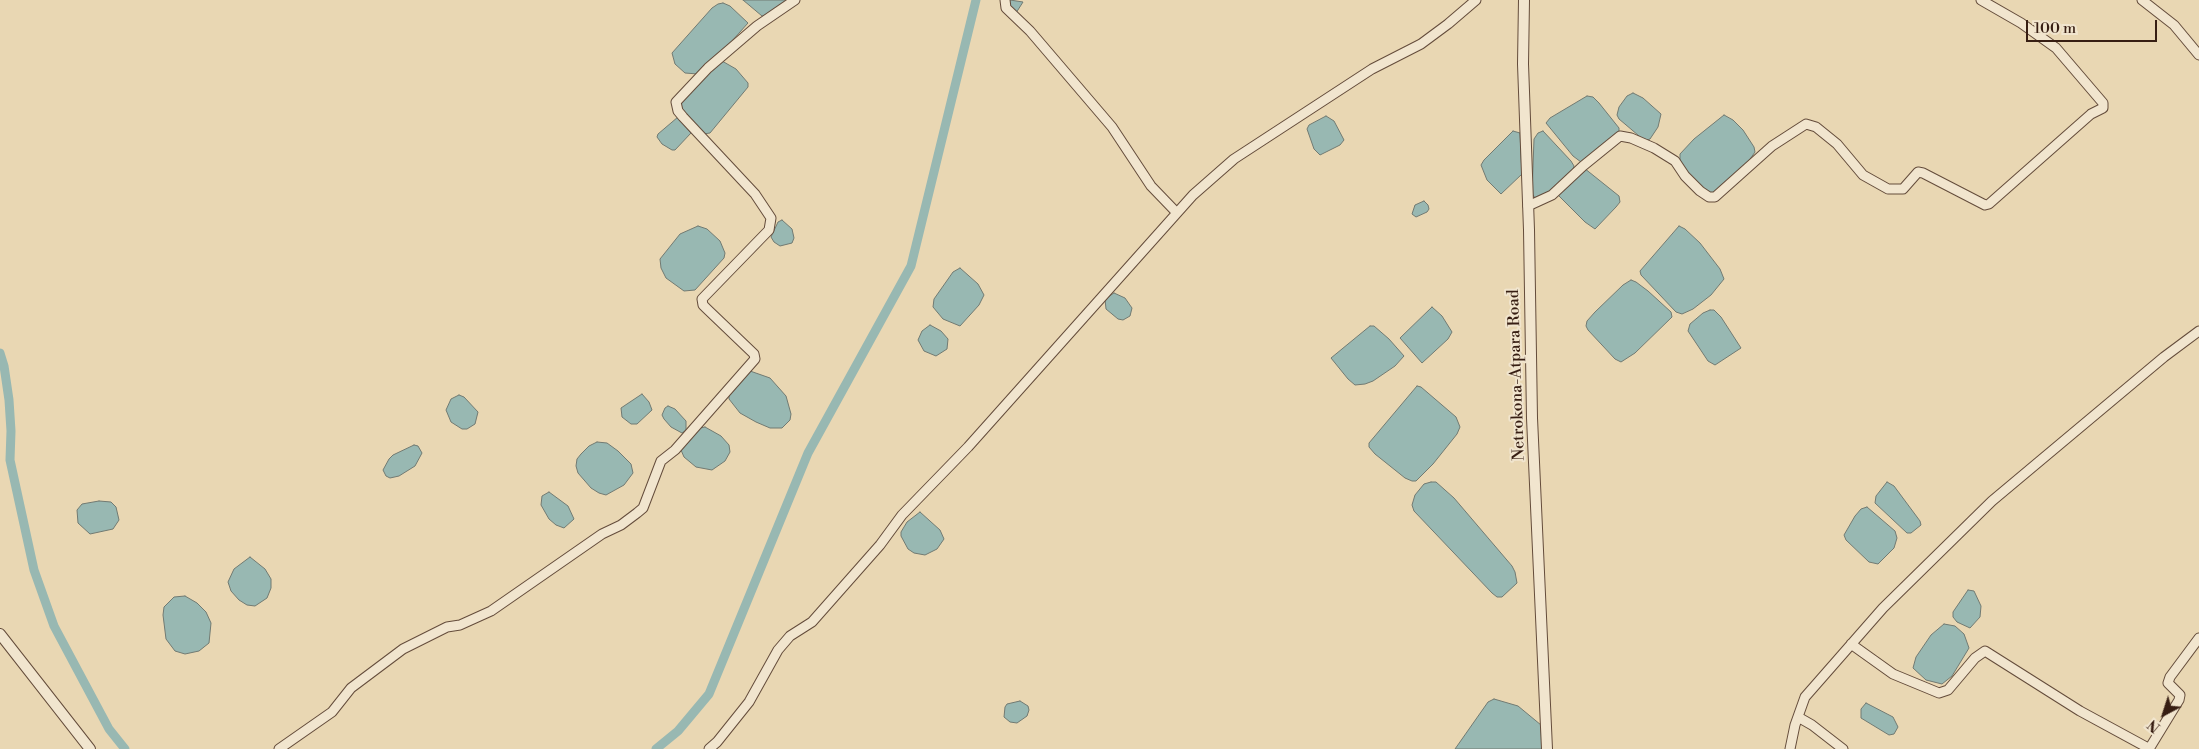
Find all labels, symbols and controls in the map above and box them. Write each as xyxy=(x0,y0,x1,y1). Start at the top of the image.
scale bar xyxy=(2029,10,2160,42)
text: 100 m xyxy=(2034,19,2076,38)
street label: Netrokona-Atpara Road xyxy=(1504,289,1530,461)
north arrow xyxy=(2139,689,2189,739)
text: N xyxy=(2144,715,2164,736)

